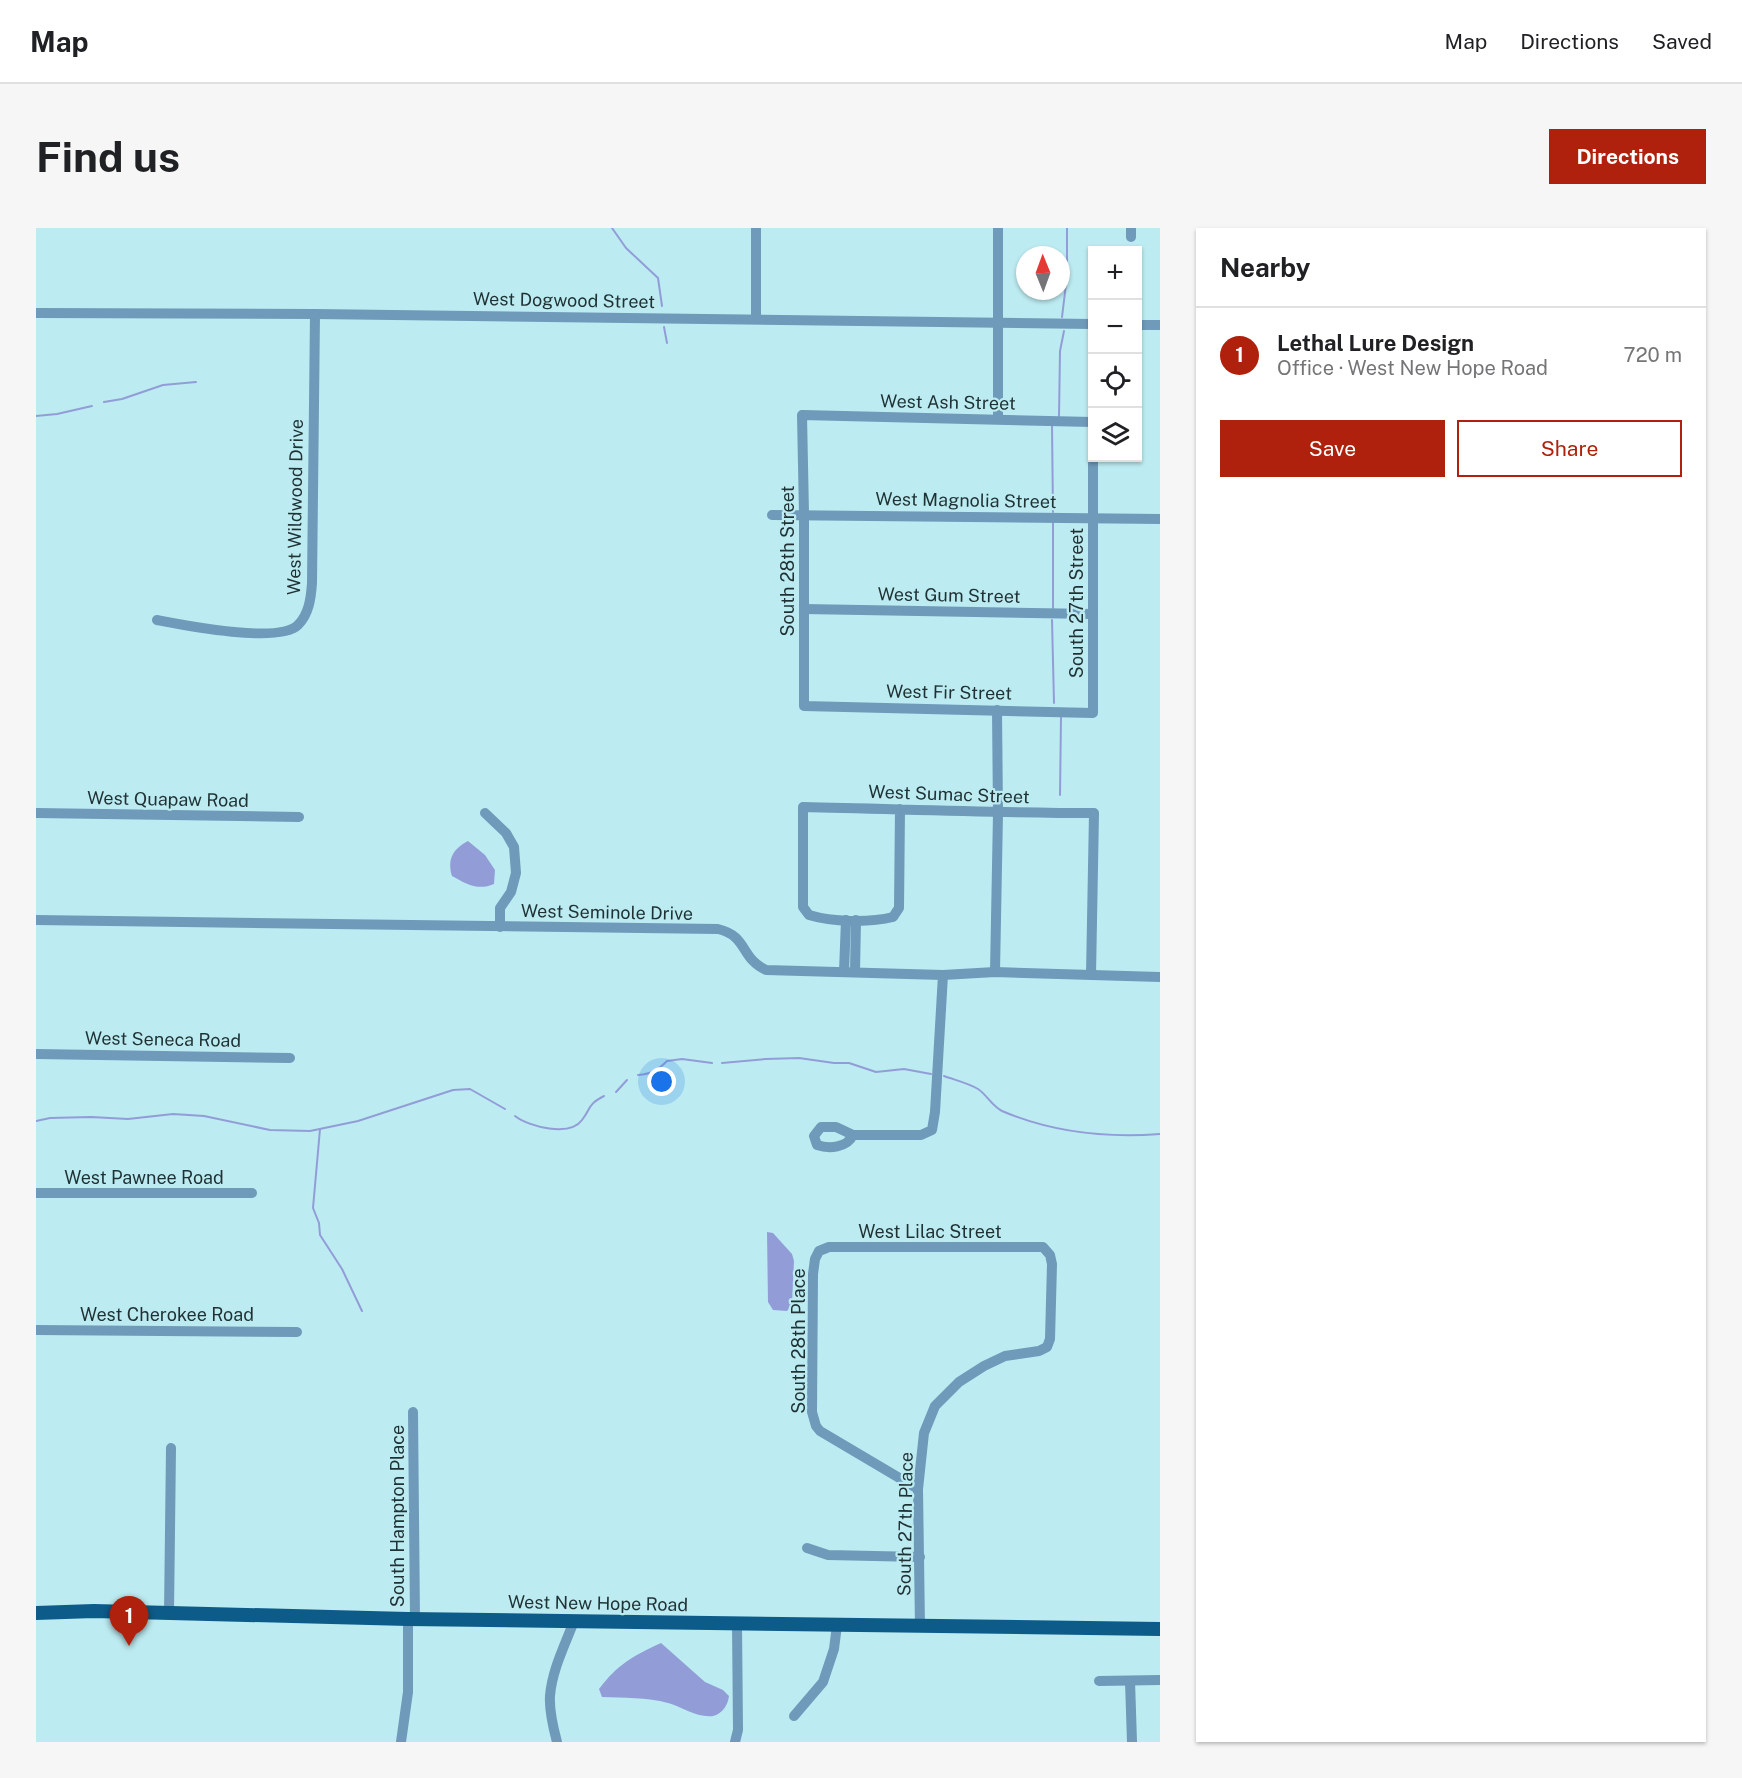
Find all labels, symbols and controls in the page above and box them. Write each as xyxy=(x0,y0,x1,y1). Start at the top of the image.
text: Map xyxy=(30,25,89,58)
text: Map xyxy=(1445,29,1487,54)
text: Directions xyxy=(1520,29,1619,54)
text: Saved xyxy=(1652,29,1712,54)
button: Directions xyxy=(1549,129,1706,184)
text: Find us xyxy=(36,132,180,181)
north arrow xyxy=(1016,246,1070,300)
map controls xyxy=(1088,246,1142,462)
button: + xyxy=(1088,246,1142,300)
text: Nearby xyxy=(1220,252,1310,283)
street label: West Dogwood Street xyxy=(473,288,655,312)
button: − xyxy=(1088,300,1142,354)
text: Lethal Lure Design xyxy=(1277,330,1474,356)
text: 1 xyxy=(1235,343,1244,367)
text: 720 m xyxy=(1624,343,1682,367)
button: locate xyxy=(1088,354,1142,408)
text: Office · West New Hope Road xyxy=(1277,356,1548,380)
street label: West Ash Street xyxy=(880,390,1016,414)
button: layers xyxy=(1088,408,1142,462)
street label: West Wildwood Drive xyxy=(283,419,307,595)
button: Save xyxy=(1220,420,1445,477)
button: Share xyxy=(1457,420,1682,477)
street label: South 28th Street xyxy=(777,485,798,637)
street label: West Magnolia Street xyxy=(875,488,1057,512)
street label: South 27th Street xyxy=(1066,528,1087,678)
street label: West Gum Street xyxy=(877,583,1021,607)
street label: West Fir Street xyxy=(886,680,1012,704)
street label: West Sumac Street xyxy=(868,781,1030,807)
street label: West Quapaw Road xyxy=(87,787,249,811)
street label: West Seminole Drive xyxy=(521,900,693,924)
street label: West Seneca Road xyxy=(85,1027,241,1051)
your location xyxy=(647,1067,676,1096)
street label: West Pawnee Road xyxy=(64,1167,224,1188)
street label: West Lilac Street xyxy=(858,1221,1002,1242)
street label: South 28th Place xyxy=(788,1268,809,1414)
street label: West Cherokee Road xyxy=(80,1304,254,1325)
street label: South Hampton Place xyxy=(387,1425,408,1607)
street label: South 27th Place xyxy=(893,1452,917,1596)
street label: West New Hope Road xyxy=(508,1591,688,1615)
pin: 1 xyxy=(110,1596,148,1646)

